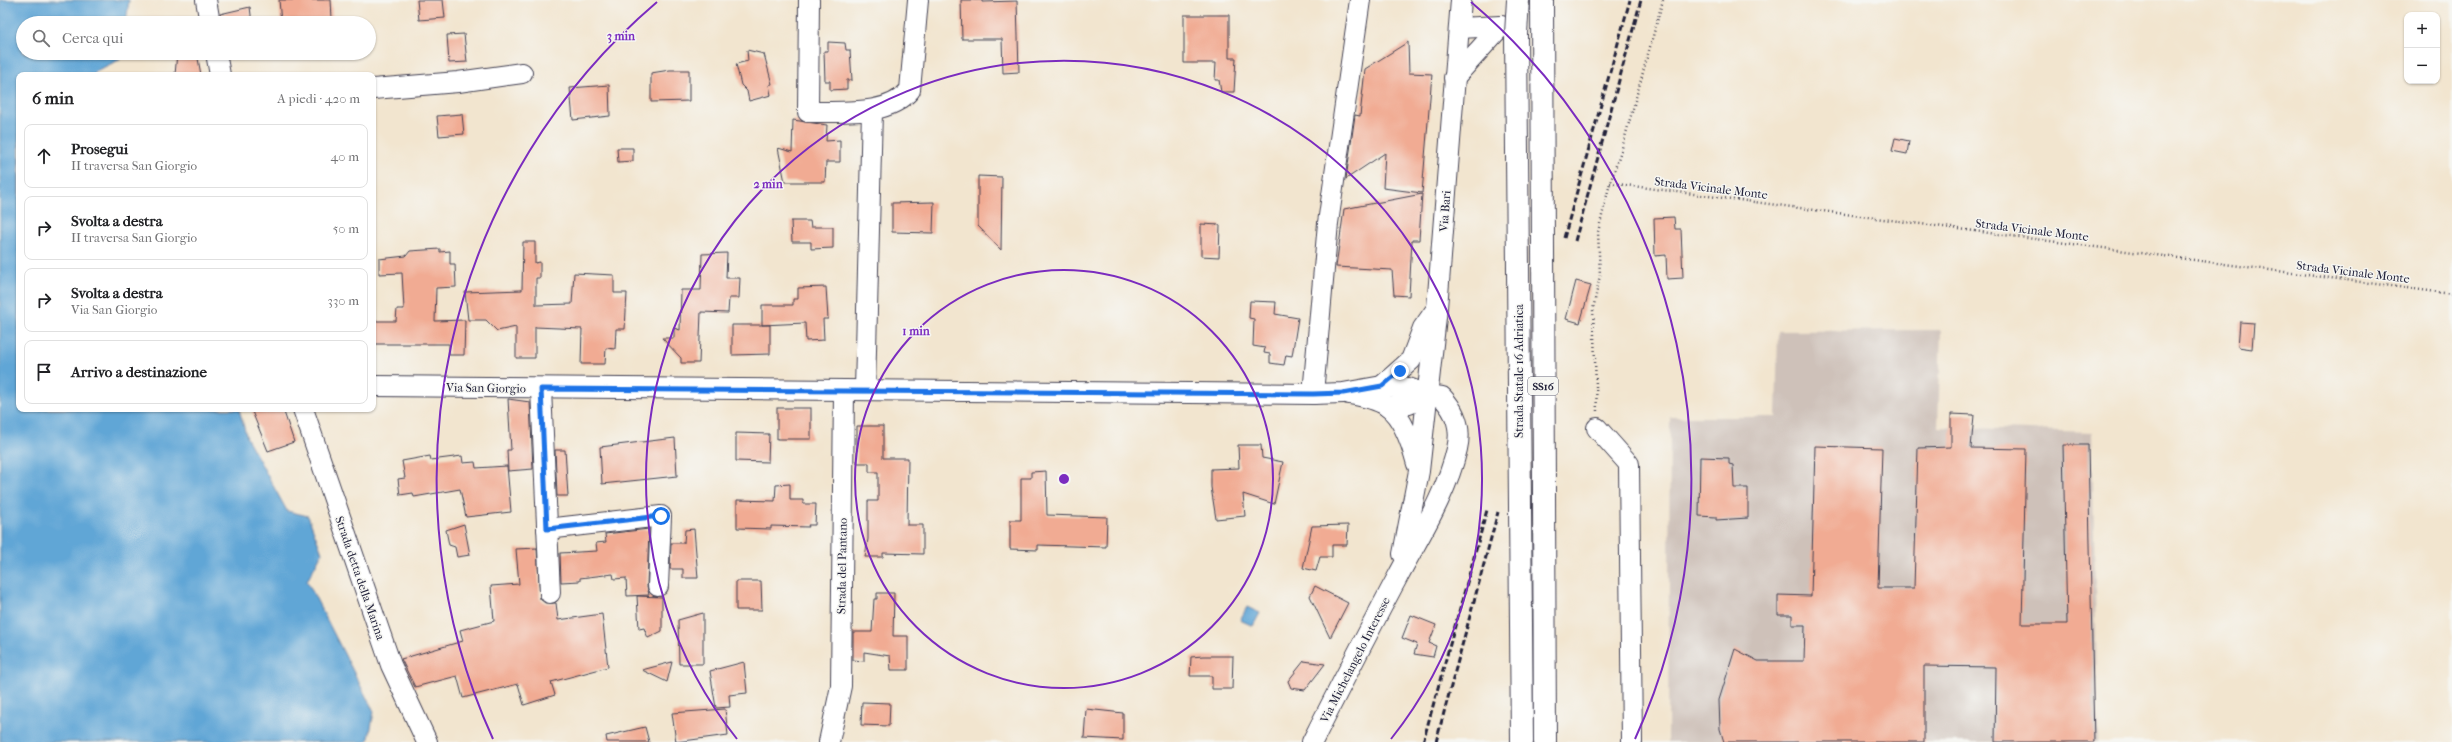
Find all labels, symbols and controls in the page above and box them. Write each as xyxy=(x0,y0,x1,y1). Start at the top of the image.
map controls xyxy=(2404,12,2440,84)
button: + xyxy=(2404,12,2440,48)
search box xyxy=(16,16,376,60)
icon: search xyxy=(30,27,52,49)
text: Cerca qui xyxy=(62,29,123,47)
text: 3 min xyxy=(607,29,636,44)
button: − xyxy=(2404,48,2440,84)
text: 6 min xyxy=(32,88,74,108)
text: A piedi · 420 m xyxy=(277,91,360,106)
text: Prosegui xyxy=(71,140,128,158)
icon: ahead xyxy=(33,145,55,167)
text: 40 m xyxy=(331,149,359,164)
text: II traversa San Giorgio xyxy=(71,158,197,173)
street label: Strada Vicinale Monte xyxy=(1654,174,1769,202)
text: 2 min xyxy=(753,177,784,191)
street label: Via Bari xyxy=(1437,189,1453,233)
text: Svolta a destra xyxy=(71,212,163,230)
street label: Strada Vicinale Monte xyxy=(1975,216,2090,244)
icon: right xyxy=(33,217,55,239)
text: 50 m xyxy=(333,221,359,236)
text: II traversa San Giorgio xyxy=(71,230,197,245)
street label: Strada Vicinale Monte xyxy=(2296,258,2411,286)
text: Svolta a destra xyxy=(71,284,163,302)
icon: right xyxy=(33,289,55,311)
text: 330 m xyxy=(328,293,359,308)
text: Via San Giorgio xyxy=(71,302,157,317)
street label: Strada Statale 16 Adriatica xyxy=(1512,304,1526,438)
text: 1 min xyxy=(902,324,931,338)
icon: arrive xyxy=(33,361,55,383)
route end xyxy=(1391,362,1409,380)
text: Arrivo a destinazione xyxy=(71,363,207,381)
road number: SS16 xyxy=(1528,377,1558,395)
street label: Via San Giorgio xyxy=(445,380,526,396)
centre of rings xyxy=(1057,472,1071,486)
route start xyxy=(652,507,670,525)
street label: Strada detta della Marina xyxy=(332,514,388,642)
street label: Strada del Pantano xyxy=(834,518,850,614)
street label: Via Michelangelo Interesse xyxy=(1317,595,1393,726)

